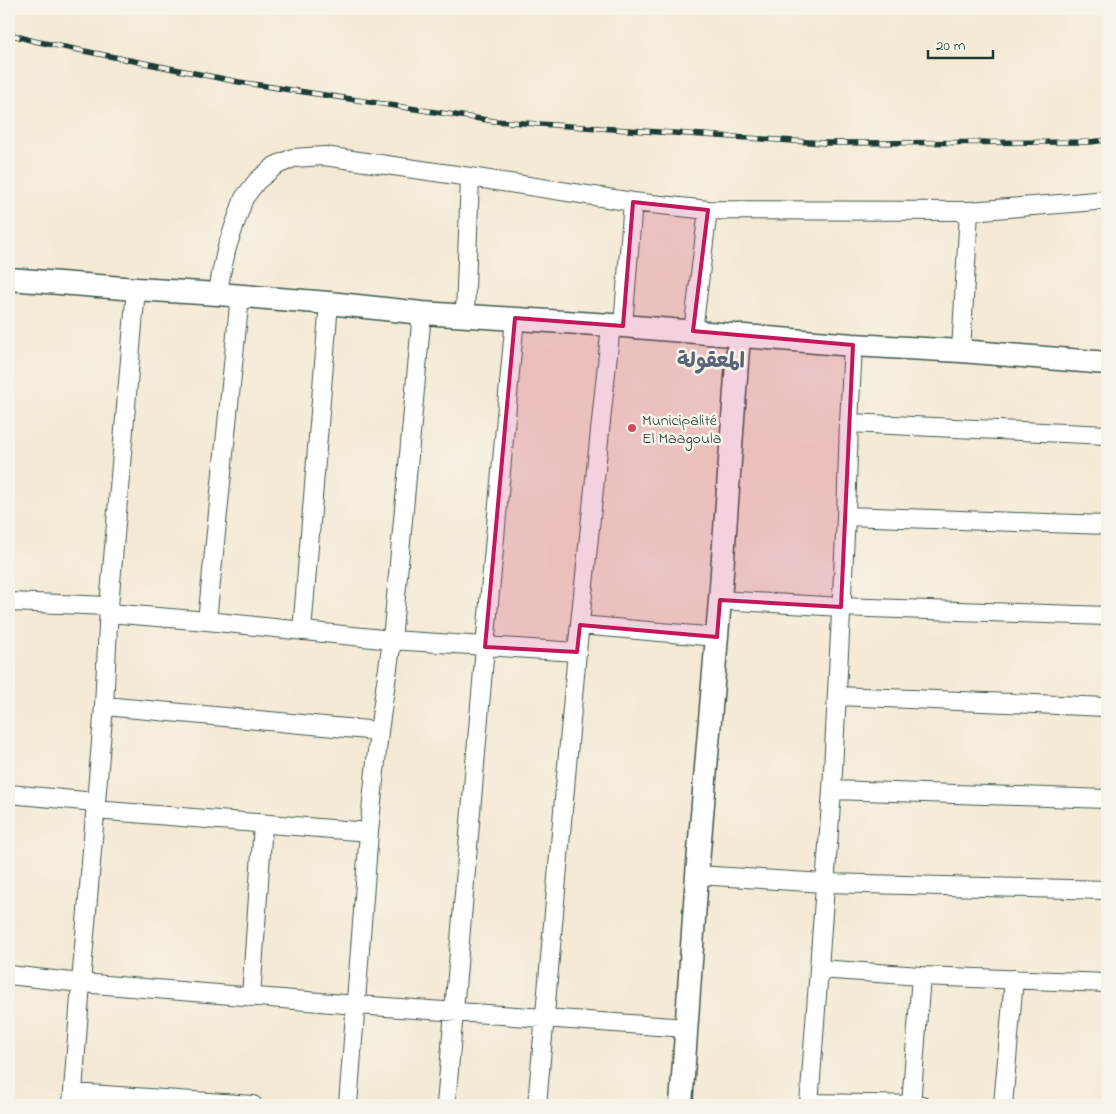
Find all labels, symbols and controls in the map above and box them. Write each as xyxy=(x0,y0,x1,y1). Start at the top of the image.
scale bar xyxy=(928,28,994,60)
text: 20 m xyxy=(936,35,966,57)
district label: المعقولة xyxy=(677,347,745,377)
place label: Municipalité El Maagoula xyxy=(642,409,721,451)
marker: Municipalité El Maagoula xyxy=(626,422,638,434)

